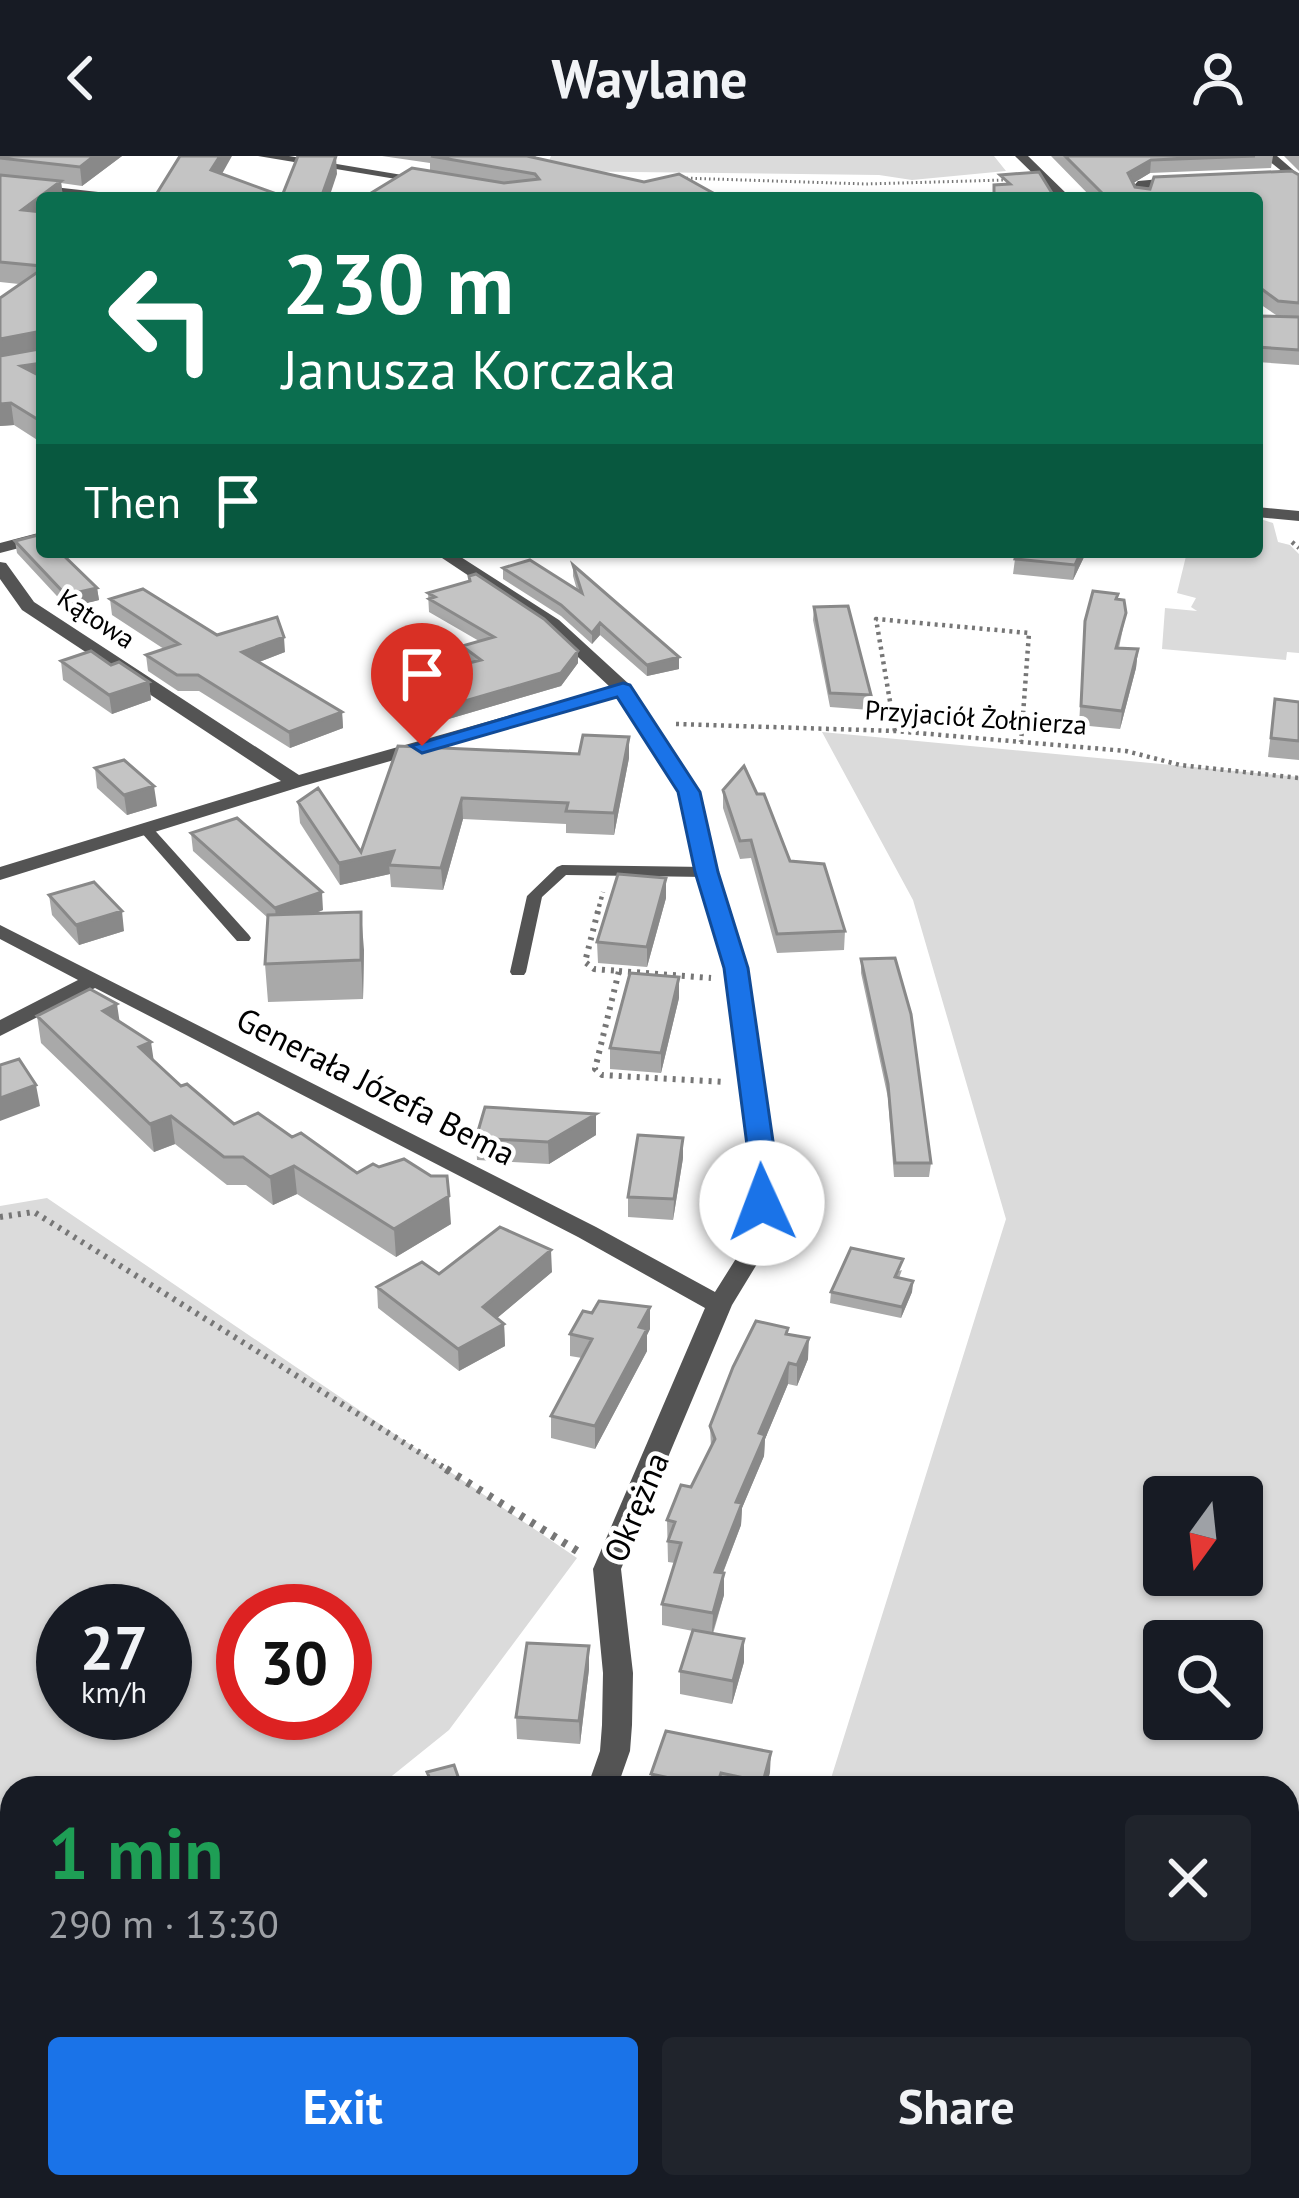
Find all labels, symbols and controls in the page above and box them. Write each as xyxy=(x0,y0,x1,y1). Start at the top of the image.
text: Waylane xyxy=(551,43,748,113)
icon: back xyxy=(48,45,114,111)
icon: person xyxy=(1185,45,1251,111)
text: 230 m xyxy=(282,228,514,337)
icon: left xyxy=(84,240,240,396)
text: Janusza Korczaka xyxy=(282,334,676,404)
icon: arrive xyxy=(205,468,271,534)
text: Then xyxy=(84,472,181,530)
street label: Kątowa xyxy=(51,581,142,656)
pin xyxy=(371,623,473,746)
icon: arrive xyxy=(389,641,455,707)
street label: Przyjaciół Żołnierza xyxy=(864,692,1088,742)
street label: Generała Józefa Bema xyxy=(230,997,523,1174)
position arrow xyxy=(699,1140,825,1266)
street label: Okrężna xyxy=(593,1445,678,1568)
north arrow xyxy=(1143,1476,1263,1596)
map controls xyxy=(1143,1476,1263,1740)
speed limit sign: 30 xyxy=(216,1584,372,1740)
text: 27 xyxy=(80,1608,148,1686)
button: search xyxy=(1143,1620,1263,1740)
text: km/h xyxy=(81,1672,147,1711)
text: 1 min xyxy=(48,1806,224,1899)
button: close xyxy=(1125,1815,1251,1941)
text: 290 m · 13:30 xyxy=(48,1898,279,1949)
button: Exit xyxy=(48,2037,638,2175)
button: Share xyxy=(662,2037,1251,2175)

